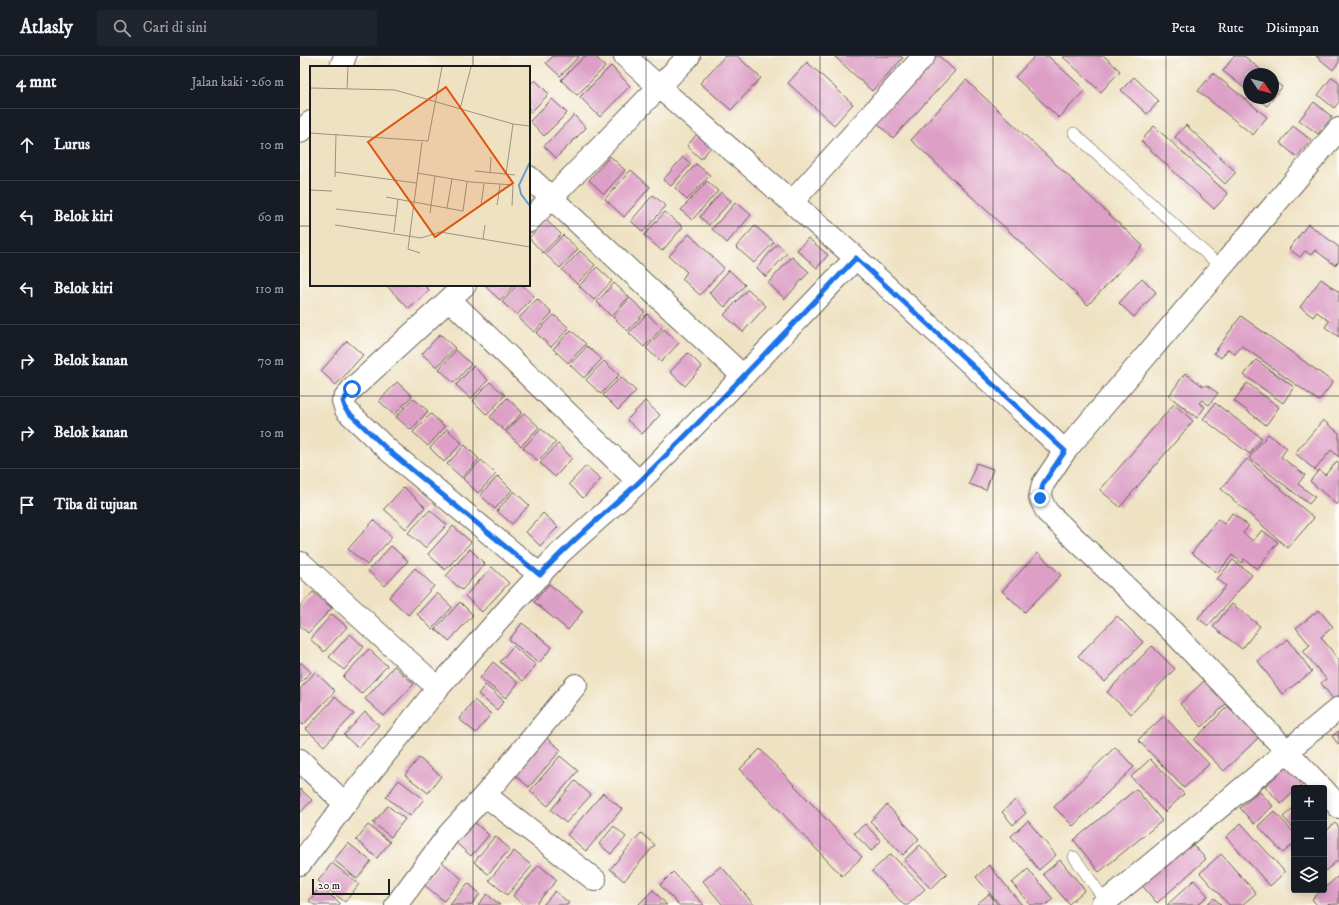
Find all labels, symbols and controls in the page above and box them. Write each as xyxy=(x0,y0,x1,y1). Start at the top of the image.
search box xyxy=(97,10,377,46)
text: Atlasly xyxy=(20,16,73,39)
icon: search xyxy=(111,17,133,39)
text: Cari di sini xyxy=(143,18,207,37)
text: Peta xyxy=(1171,19,1196,37)
text: Rute xyxy=(1218,19,1244,37)
text: Disimpan xyxy=(1266,19,1319,37)
inset map xyxy=(310,66,530,286)
north arrow xyxy=(1243,68,1279,104)
text: 4 mnt xyxy=(16,71,56,93)
text: Jalan kaki · 260 m xyxy=(191,74,284,90)
icon: ahead xyxy=(16,134,38,156)
text: Lurus xyxy=(54,135,90,154)
text: 10 m xyxy=(260,137,284,153)
icon: left xyxy=(16,206,38,228)
text: Belok kiri xyxy=(54,207,113,226)
text: 60 m xyxy=(258,209,284,225)
icon: left xyxy=(16,278,38,300)
text: Belok kiri xyxy=(54,279,113,298)
text: 110 m xyxy=(255,281,284,297)
icon: right xyxy=(16,350,38,372)
text: Belok kanan xyxy=(54,351,128,370)
text: 70 m xyxy=(258,353,284,369)
route start xyxy=(343,380,361,398)
icon: right xyxy=(16,422,38,444)
text: Belok kanan xyxy=(54,423,128,442)
text: 10 m xyxy=(260,425,284,441)
route end xyxy=(1031,489,1049,507)
icon: arrive xyxy=(16,494,38,516)
text: Tiba di tujuan xyxy=(54,495,137,514)
map controls xyxy=(1291,785,1327,893)
button: + xyxy=(1291,785,1327,821)
button: − xyxy=(1291,821,1327,857)
button: layers xyxy=(1291,857,1327,893)
scale bar xyxy=(312,877,390,896)
text: 20 m xyxy=(318,879,340,893)

